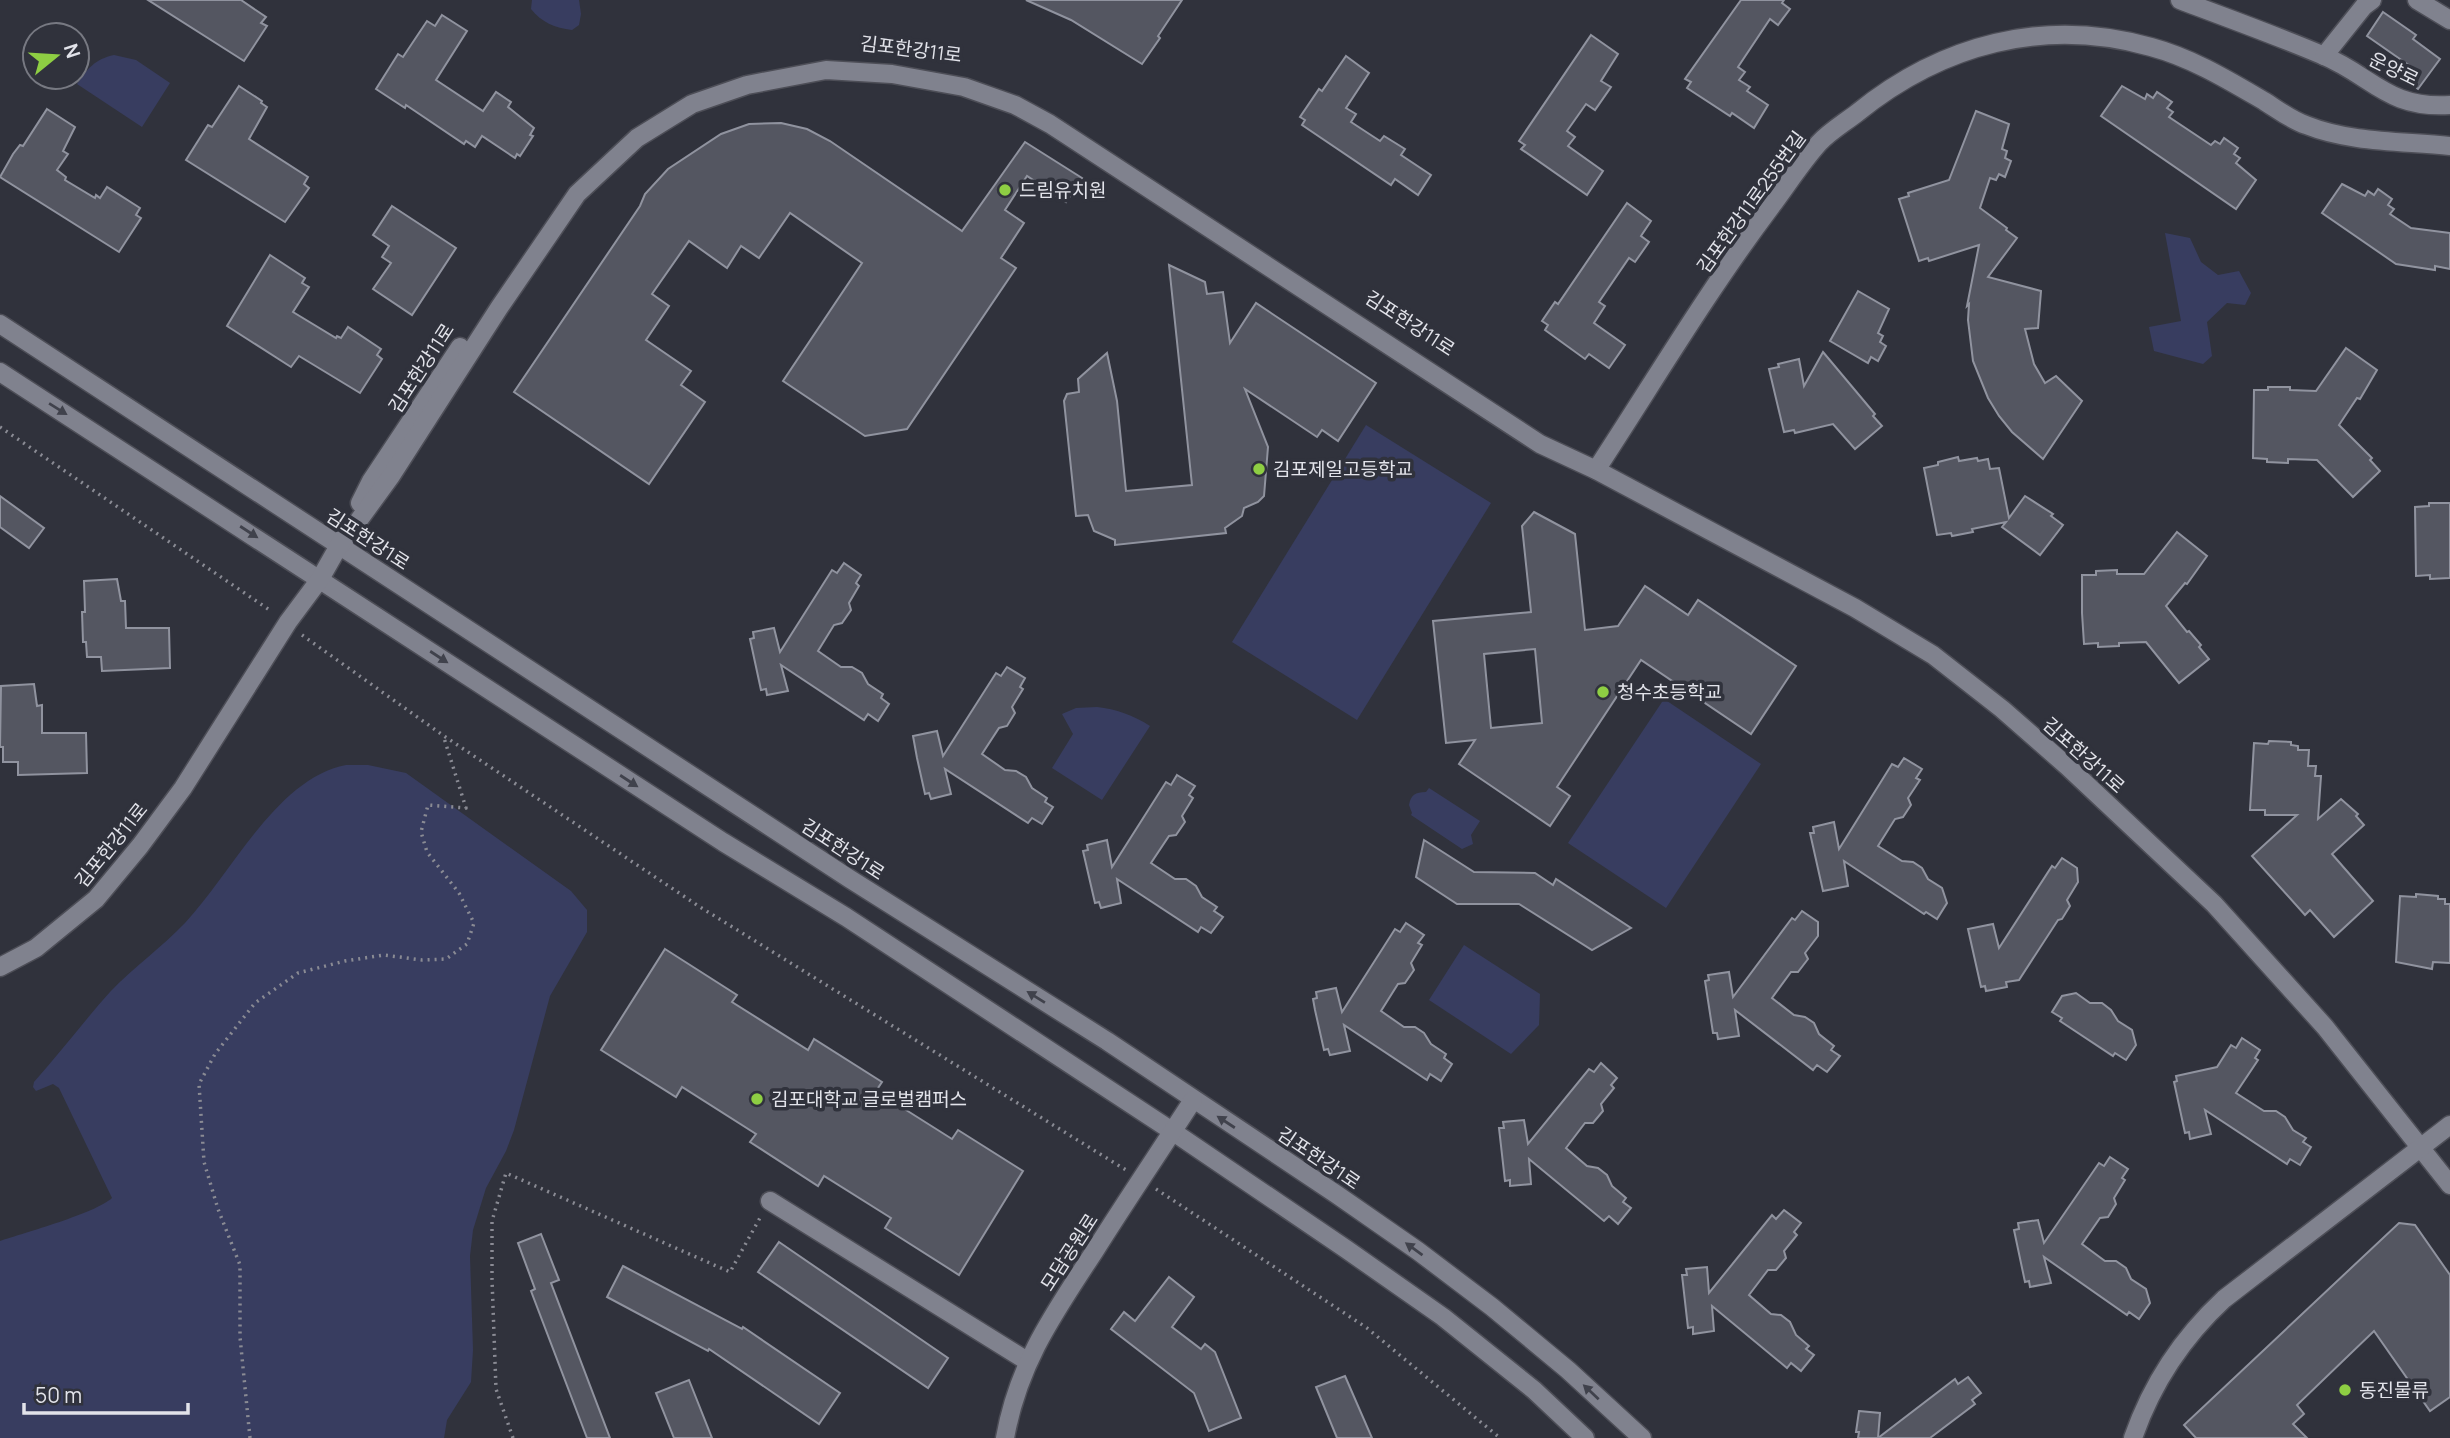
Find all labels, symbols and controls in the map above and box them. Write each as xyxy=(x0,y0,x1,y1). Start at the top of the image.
north arrow xyxy=(21,21,91,91)
street label: 김포한강11로 xyxy=(859,30,963,68)
text: N xyxy=(58,40,87,61)
street label: 운양로 xyxy=(2365,46,2423,92)
street label: 김포한강11로255번길 xyxy=(1691,126,1811,278)
place label: 드림유치원 xyxy=(1019,177,1106,203)
marker: 드림유치원 xyxy=(997,182,1013,198)
street label: 김포한강11로 xyxy=(1360,284,1460,362)
street label: 김포한강11로 xyxy=(382,318,460,418)
one-way arrow xyxy=(48,402,67,415)
place label: 김포제일고등학교 xyxy=(1273,456,1413,482)
marker: 김포제일고등학교 xyxy=(1251,461,1267,477)
street label: 김포한강1로 xyxy=(321,502,415,576)
one-way arrow xyxy=(239,526,258,539)
one-way arrow xyxy=(429,650,449,663)
place label: 청수초등학교 xyxy=(1617,679,1722,705)
marker: 청수초등학교 xyxy=(1595,684,1611,700)
street label: 김포한강11로 xyxy=(2037,711,2131,799)
one-way arrow xyxy=(620,774,639,787)
street label: 김포한강11로 xyxy=(69,797,153,893)
street label: 김포한강1로 xyxy=(796,812,890,886)
one-way arrow xyxy=(1026,990,1046,1003)
place label: 김포대학교 글로벌캠퍼스 xyxy=(771,1086,967,1112)
marker: 김포대학교 글로벌캠퍼스 xyxy=(749,1091,765,1107)
one-way arrow xyxy=(1217,1115,1235,1129)
street label: 김포한강1로 xyxy=(1272,1121,1366,1195)
street label: 모담공원로 xyxy=(1034,1208,1104,1296)
one-way arrow xyxy=(1405,1242,1423,1256)
scale bar xyxy=(24,1372,189,1416)
place label: 동진물류 xyxy=(2359,1377,2429,1403)
text: 50 m xyxy=(35,1381,82,1409)
marker: 동진물류 xyxy=(2337,1382,2353,1398)
one-way arrow xyxy=(1583,1384,1600,1400)

